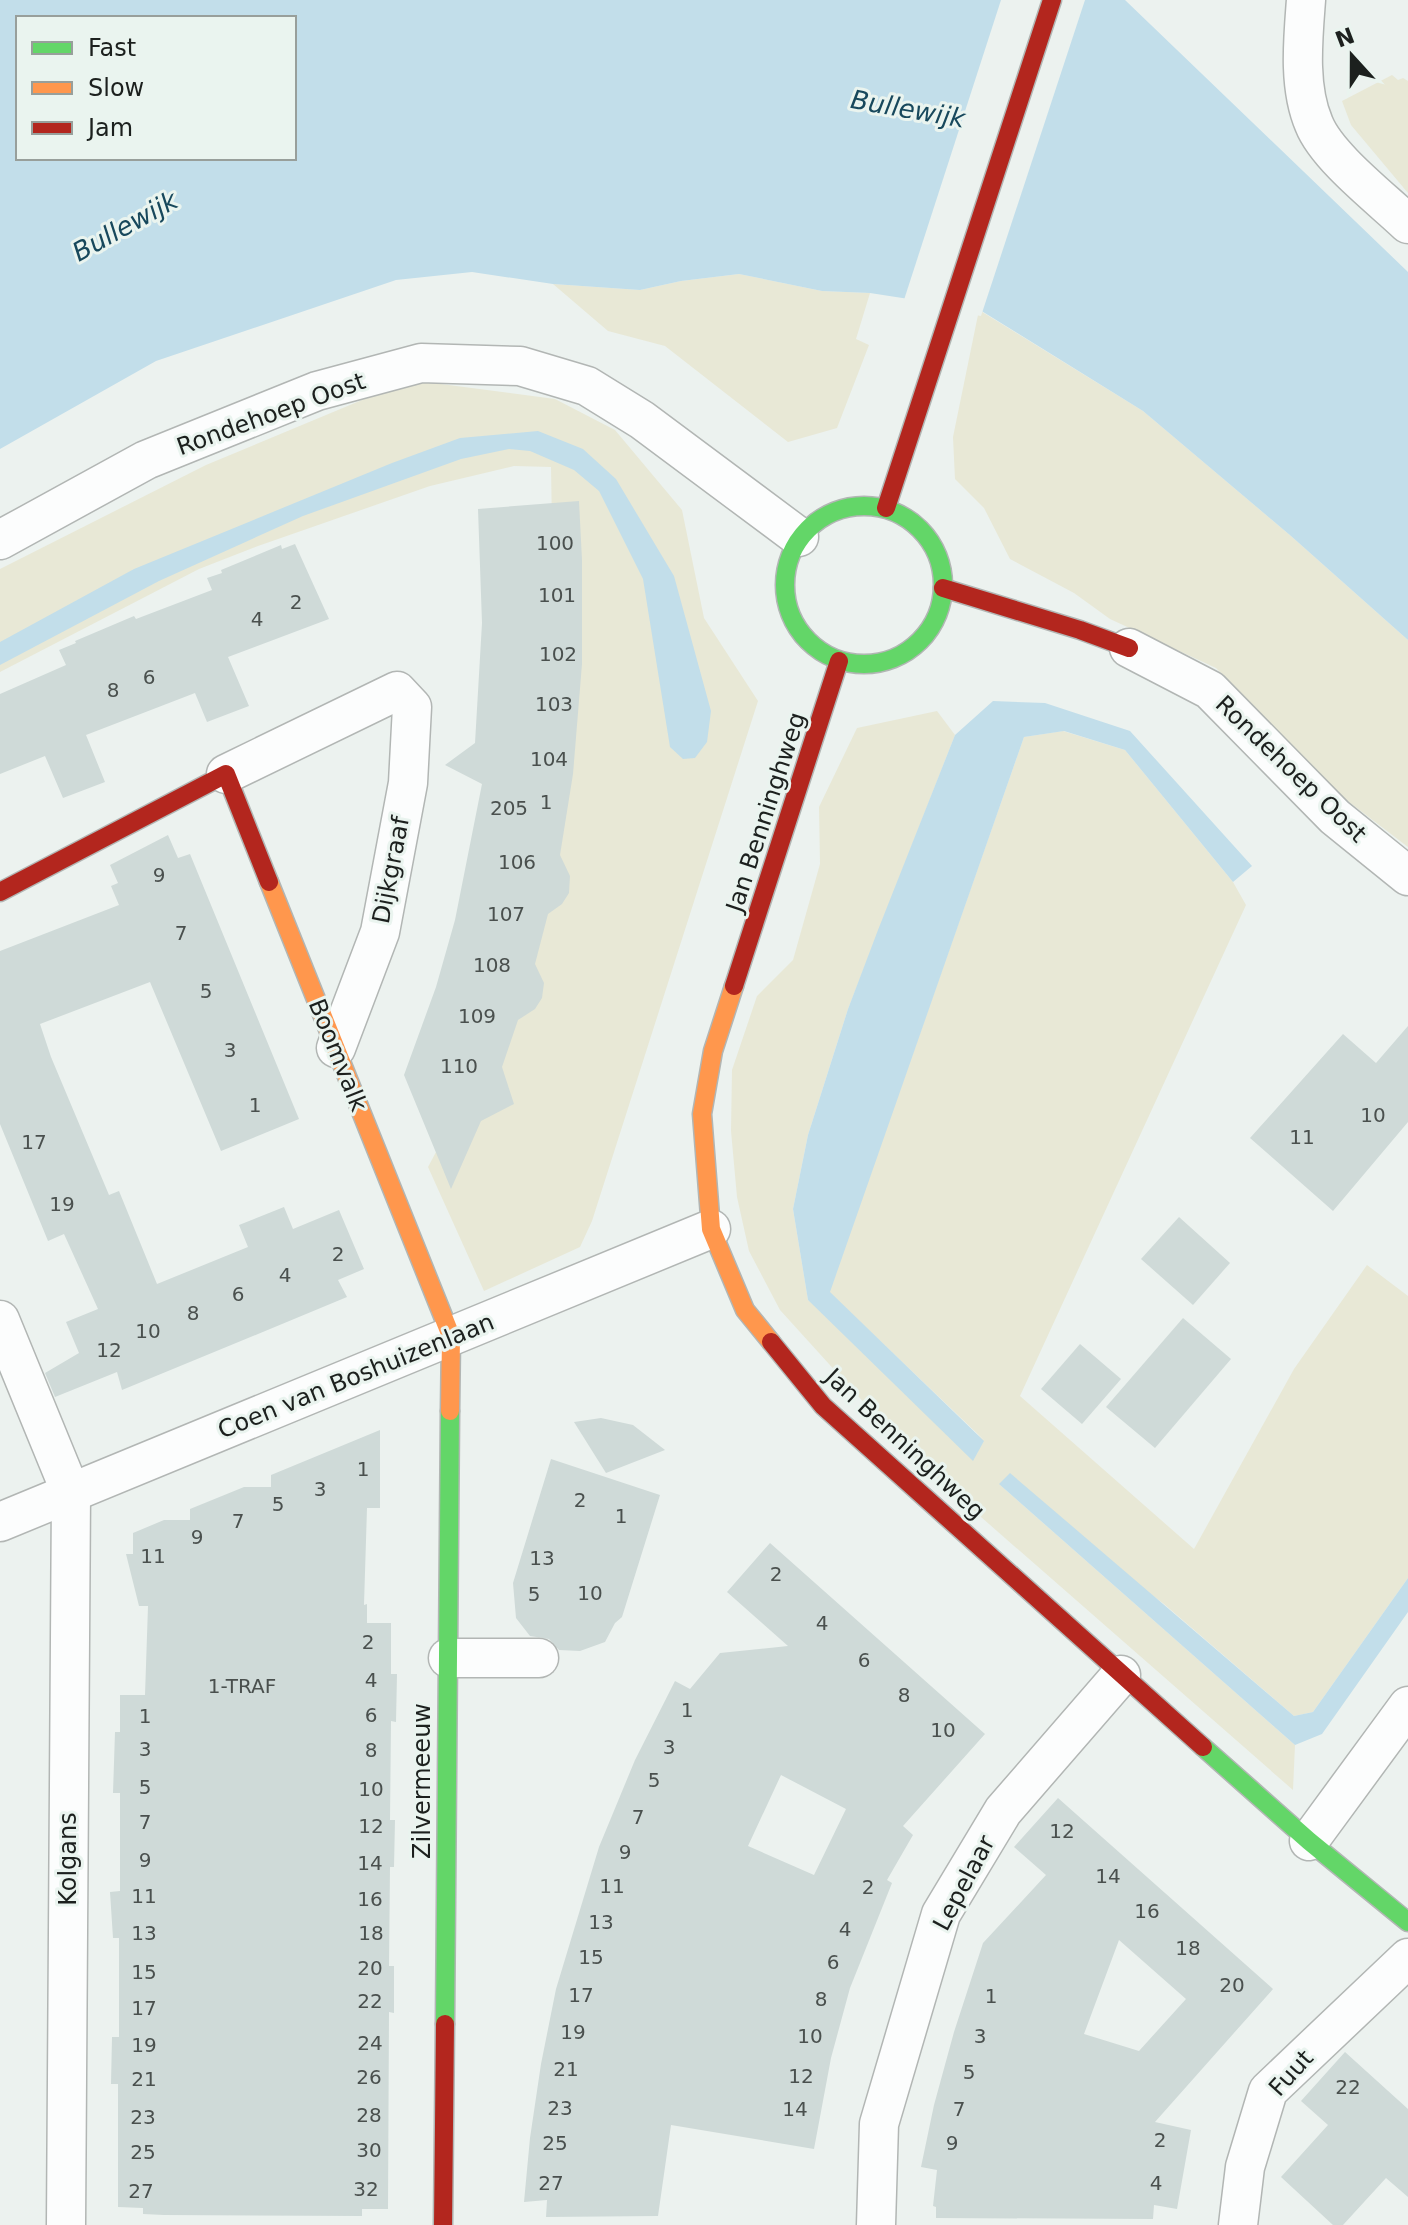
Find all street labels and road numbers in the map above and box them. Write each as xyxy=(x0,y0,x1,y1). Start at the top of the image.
street label: Rondehoep Oost xyxy=(173,367,369,461)
street label: Rondehoep Oost xyxy=(1210,690,1372,848)
street label: Jan Benninghweg xyxy=(720,709,811,917)
street label: Dijkgraaf xyxy=(367,813,415,926)
street label: Boomvalk xyxy=(303,995,373,1115)
street label: Coen van Boshuizenlaan xyxy=(214,1308,498,1444)
street label: Jan Benninghweg xyxy=(818,1361,991,1525)
street label: Zilvermeeuw xyxy=(408,1703,436,1859)
street label: Kolgans xyxy=(54,1812,82,1906)
street label: Lepelaar xyxy=(927,1831,1001,1935)
street label: Fuut xyxy=(1263,2044,1319,2102)

